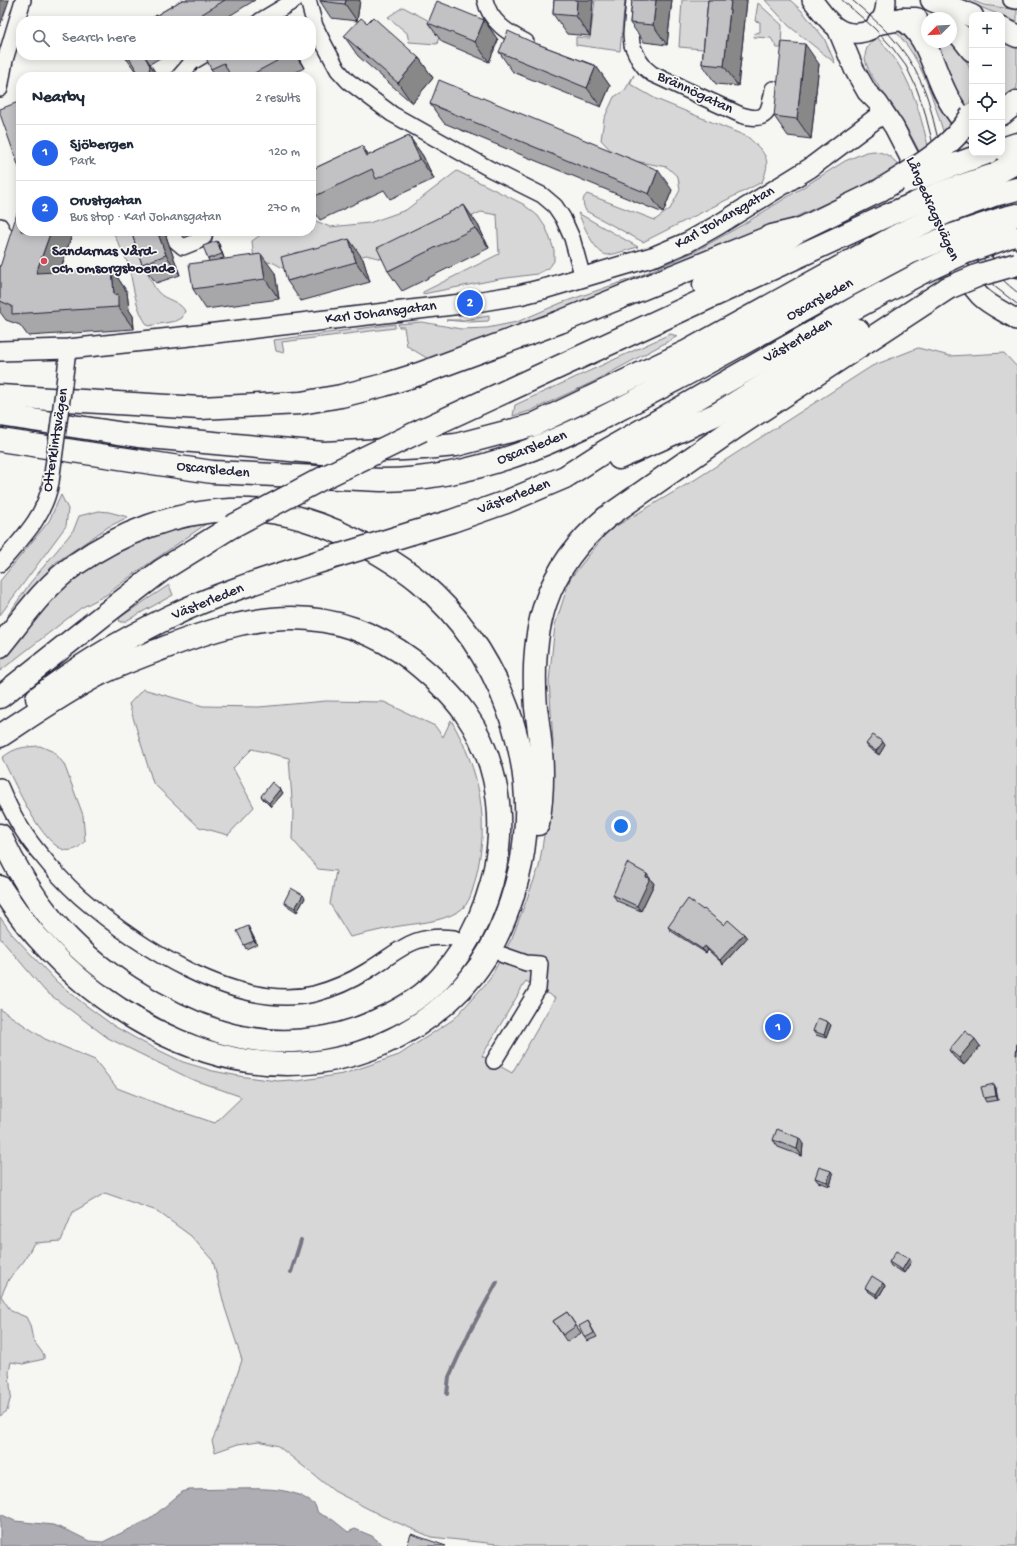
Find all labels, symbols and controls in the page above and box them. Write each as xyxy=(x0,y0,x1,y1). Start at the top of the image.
north arrow xyxy=(921,12,957,48)
map controls xyxy=(969,12,1005,156)
button: + xyxy=(969,12,1005,48)
search box xyxy=(16,16,316,60)
icon: search xyxy=(30,27,52,49)
text: Search here xyxy=(62,29,136,47)
button: − xyxy=(969,48,1005,84)
street label: Brännögatan xyxy=(653,67,736,118)
button: locate xyxy=(969,84,1005,120)
text: Nearby xyxy=(32,88,85,108)
text: 2 results xyxy=(255,91,300,106)
button: layers xyxy=(969,120,1005,156)
text: Sjöbergen xyxy=(70,136,133,154)
text: 1 xyxy=(42,145,48,160)
text: 120 m xyxy=(269,145,300,160)
text: Park xyxy=(70,154,95,169)
street label: Långedragsvägen xyxy=(901,154,963,264)
street label: Karl Johansgatan xyxy=(672,182,778,254)
text: Orustgatan xyxy=(70,192,141,210)
text: 2 xyxy=(42,201,48,216)
text: 270 m xyxy=(267,201,300,216)
text: Bus stop · Karl Johansgatan xyxy=(70,210,221,225)
place label: Sandarnas Vård- och omsorgsboende xyxy=(51,243,176,278)
marker: Sandarnas Vård- och omsorgsboende xyxy=(39,256,49,266)
street label: Oscarsleden xyxy=(783,274,857,326)
pin: 2 xyxy=(457,288,483,318)
street label: Karl Johansgatan xyxy=(324,297,438,329)
street label: Västerleden xyxy=(760,314,835,368)
street label: Otterklintsvägen xyxy=(39,387,73,493)
street label: Oscarsleden xyxy=(494,426,570,470)
street label: Oscarsleden xyxy=(176,457,250,483)
street label: Västerleden xyxy=(474,475,553,519)
street label: Västerleden xyxy=(168,579,247,625)
your location xyxy=(611,816,631,836)
pin: 1 xyxy=(765,1012,791,1042)

